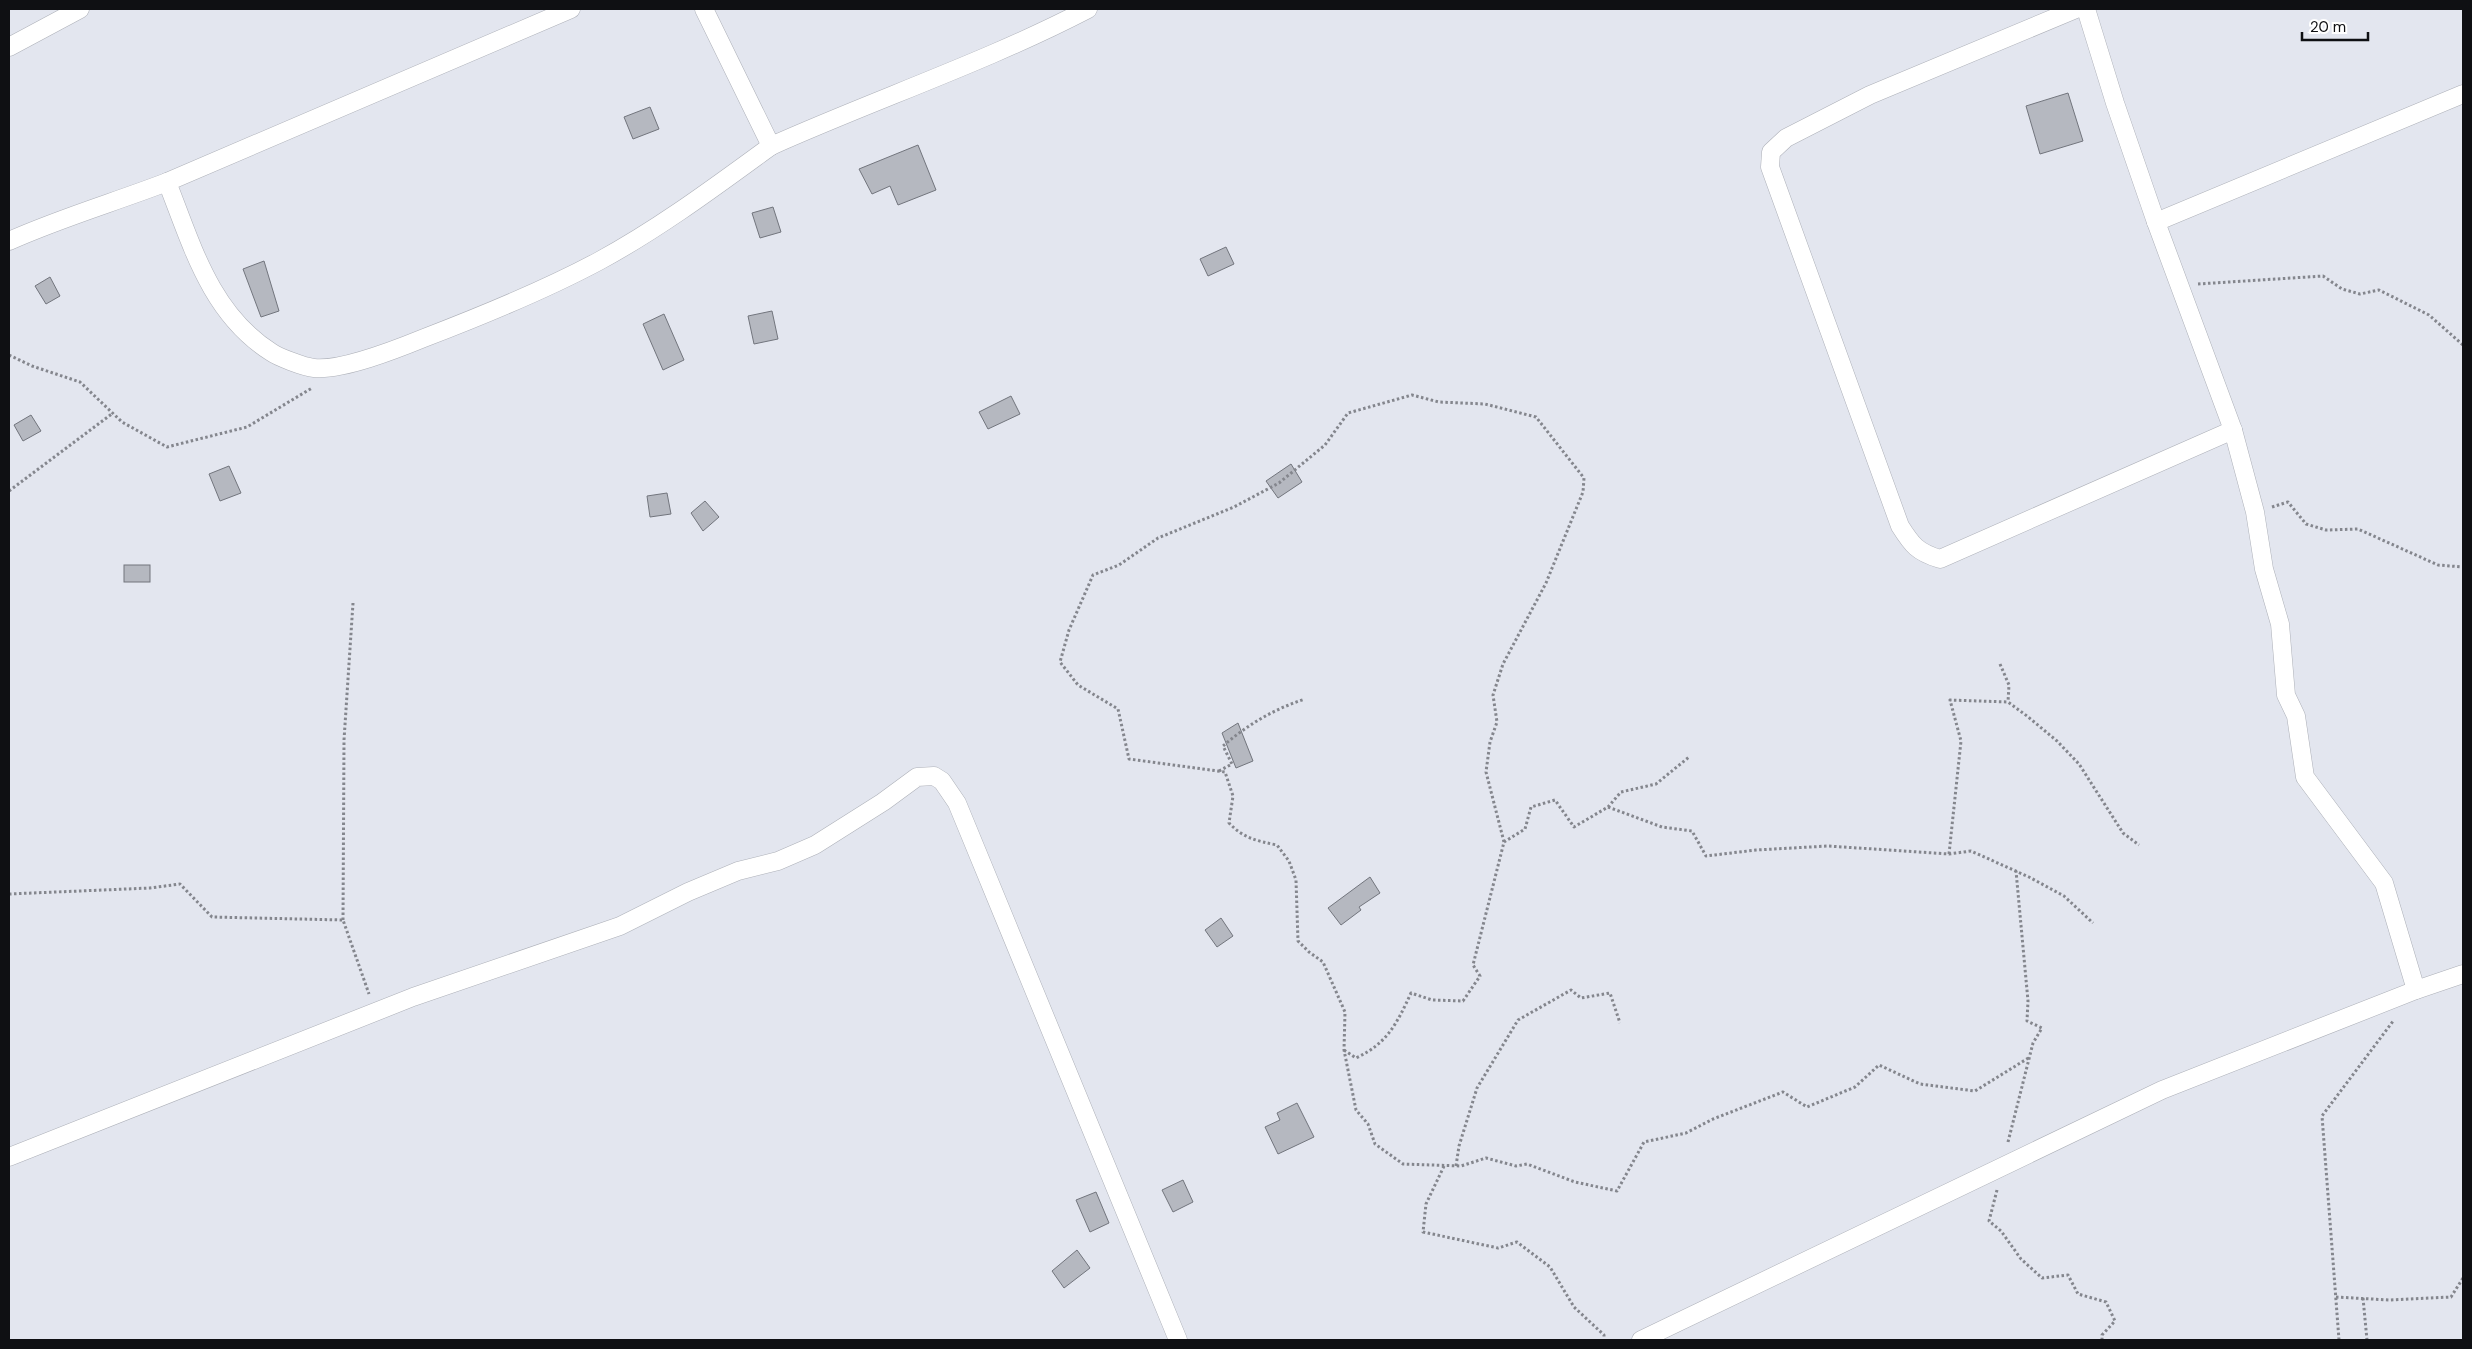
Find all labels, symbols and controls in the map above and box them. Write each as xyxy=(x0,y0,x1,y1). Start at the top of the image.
scale bar xyxy=(2302,10,2368,42)
text: 20 m xyxy=(2310,17,2346,37)

